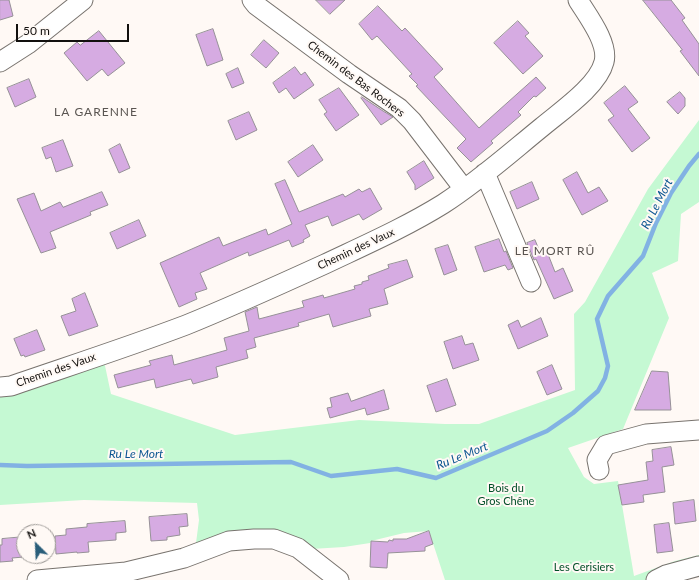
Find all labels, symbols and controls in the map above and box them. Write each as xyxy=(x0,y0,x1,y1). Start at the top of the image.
scale bar xyxy=(18,16,131,42)
text: 50 m xyxy=(23,23,50,38)
street label: Chemin des Bas Rochers xyxy=(305,38,407,120)
district label: LA GARENNE xyxy=(54,105,138,119)
water label: Ru Le Mort xyxy=(638,176,676,232)
street label: Chemin des Vaux xyxy=(316,225,396,273)
district label: LE MORT RÛ xyxy=(515,244,595,258)
street label: Chemin des Vaux xyxy=(15,350,97,390)
water label: Ru Le Mort xyxy=(434,439,490,473)
water label: Ru Le Mort xyxy=(109,447,163,461)
park label: Bois du Gros Chêne xyxy=(478,481,534,507)
north arrow xyxy=(16,524,56,564)
text: N xyxy=(25,526,38,541)
park label: Les Cerisiers xyxy=(554,560,614,574)

